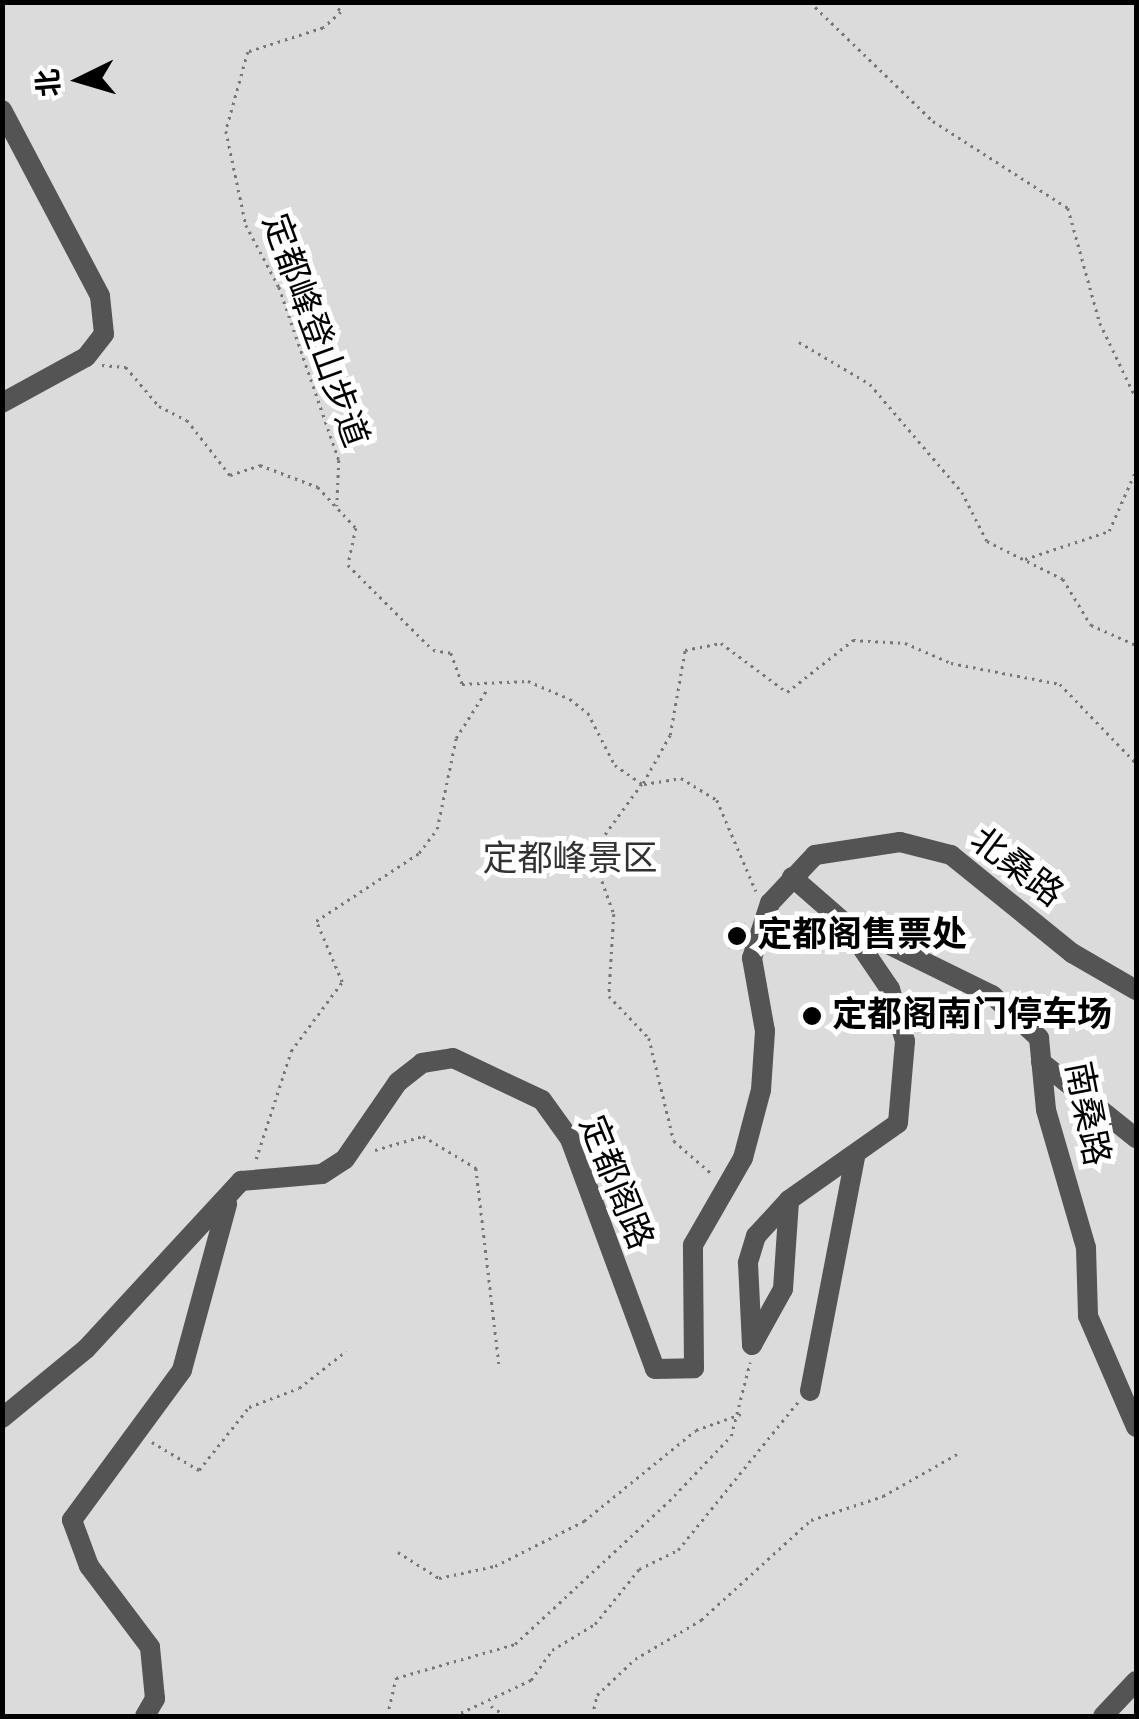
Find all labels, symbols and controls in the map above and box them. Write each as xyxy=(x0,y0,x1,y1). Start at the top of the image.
north arrow xyxy=(30,30,130,130)
text: 北 xyxy=(35,67,65,98)
street label: 定都峰登山步道 xyxy=(252,209,376,453)
street label: 北桑路 xyxy=(961,820,1071,916)
park label: 定都峰景区 xyxy=(483,839,657,881)
place label: 定都阁售票处 xyxy=(757,915,967,957)
marker: 定都阁售票处 xyxy=(726,925,748,947)
place label: 定都阁南门停车场 xyxy=(832,995,1112,1037)
marker: 定都阁南门停车场 xyxy=(801,1005,823,1027)
street label: 南桑路 xyxy=(1055,1058,1117,1170)
street label: 定都阁路 xyxy=(569,1110,661,1256)

